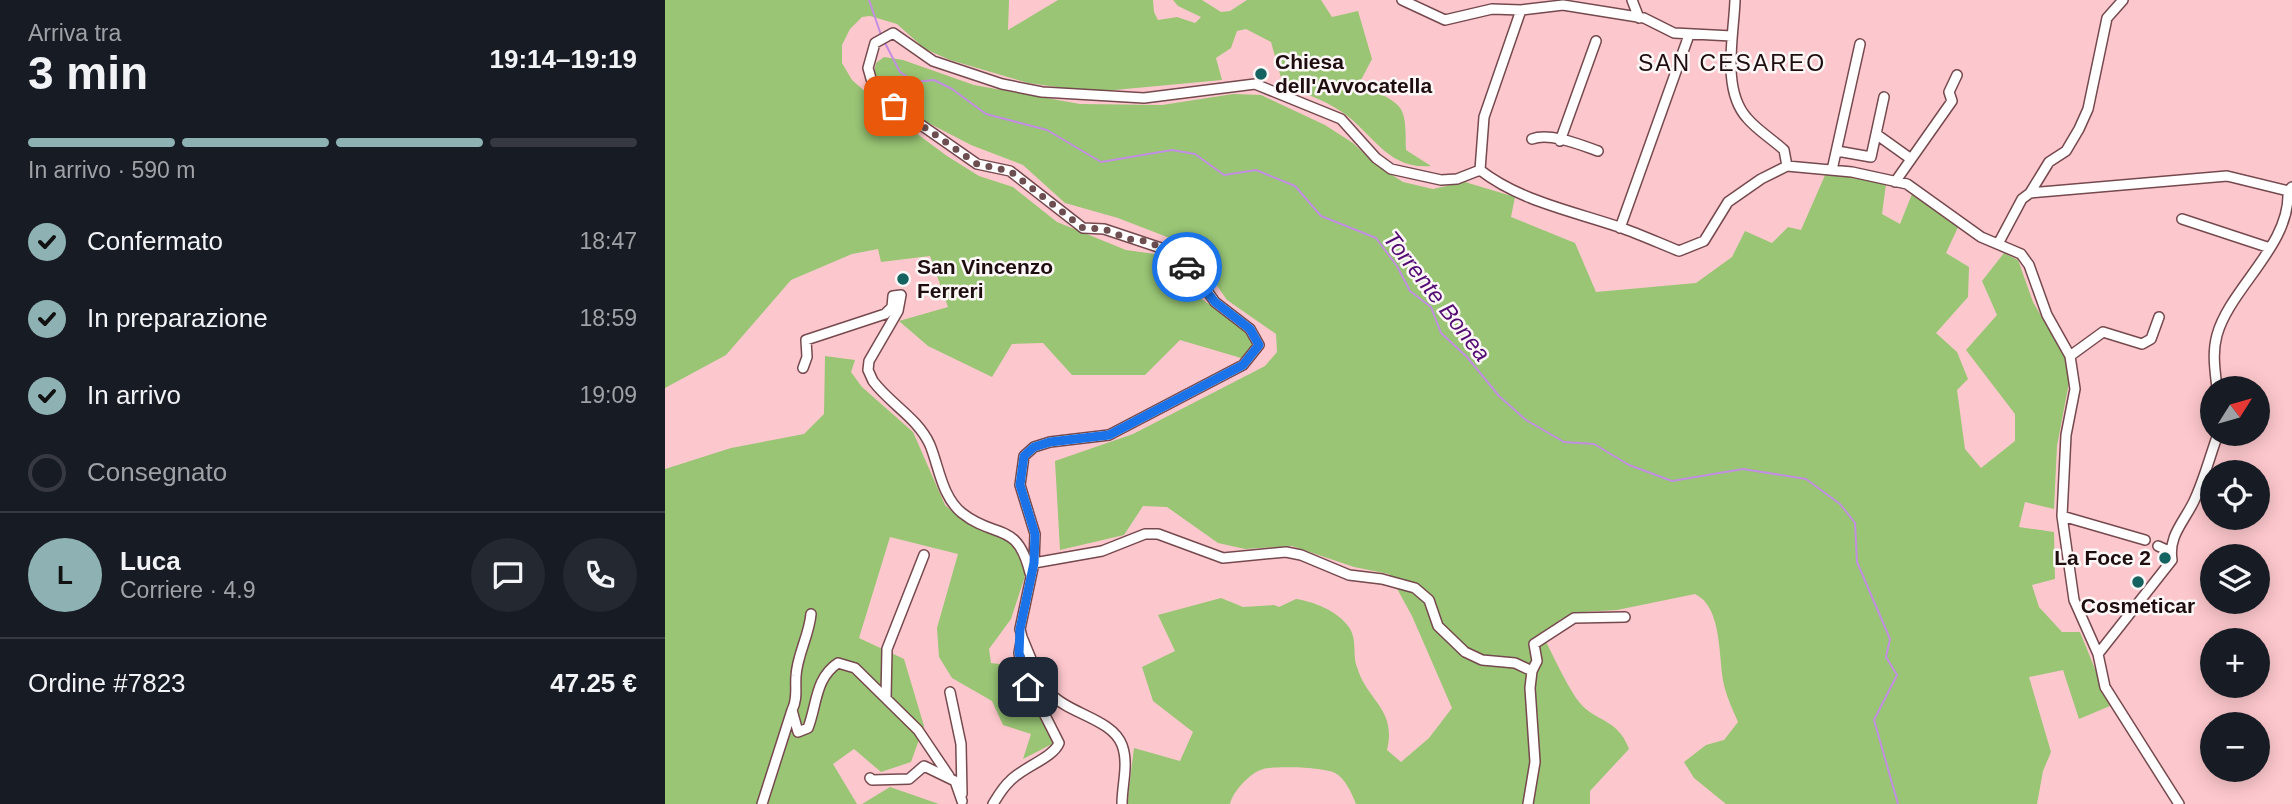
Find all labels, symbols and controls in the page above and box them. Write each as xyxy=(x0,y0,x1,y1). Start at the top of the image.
text: Arriva tra xyxy=(28,20,121,46)
text: 19:14–19:19 xyxy=(490,44,637,74)
text: 3 min xyxy=(28,47,148,99)
place label: Chiesa dell'Avvocatella xyxy=(1275,50,1432,97)
district label: SAN CESAREO xyxy=(1638,50,1826,76)
marker: Chiesa dell'Avvocatella xyxy=(1253,66,1269,82)
pin xyxy=(864,76,924,136)
icon: bag xyxy=(875,87,913,125)
text: In arrivo · 590 m xyxy=(28,157,195,183)
icon: check xyxy=(28,223,66,261)
text: Confermato xyxy=(87,226,223,256)
water label: Torrente Bonea xyxy=(1378,226,1496,366)
text: 18:47 xyxy=(579,228,637,254)
courier xyxy=(1152,232,1222,302)
icon: car xyxy=(1168,248,1206,286)
place label: San Vincenzo Ferreri xyxy=(917,255,1053,302)
marker: San Vincenzo Ferreri xyxy=(895,271,911,287)
icon: check xyxy=(28,300,66,338)
text: In preparazione xyxy=(87,303,268,333)
text: 18:59 xyxy=(579,305,637,331)
north arrow xyxy=(2200,376,2270,446)
map controls xyxy=(2200,376,2270,782)
icon: check xyxy=(28,377,66,415)
text: In arrivo xyxy=(87,380,181,410)
text: 19:09 xyxy=(579,382,637,408)
text: Consegnato xyxy=(87,457,227,487)
button: locate xyxy=(2200,460,2270,530)
button: chat xyxy=(471,538,545,612)
button: phone xyxy=(563,538,637,612)
button: layers xyxy=(2200,544,2270,614)
text: Luca xyxy=(120,546,181,576)
place label: La Foce 2 xyxy=(2054,546,2151,569)
marker: La Foce 2 xyxy=(2157,550,2173,566)
text: L xyxy=(57,560,73,590)
marker: Cosmeticar xyxy=(2130,574,2146,590)
text: Corriere · 4.9 xyxy=(120,577,255,603)
place label: Cosmeticar xyxy=(2081,594,2195,617)
button: + xyxy=(2200,628,2270,698)
pin xyxy=(998,657,1058,717)
text: Ordine #7823 xyxy=(28,668,186,698)
text: 47.25 € xyxy=(550,668,637,698)
icon: home xyxy=(1009,668,1047,706)
button: − xyxy=(2200,712,2270,782)

